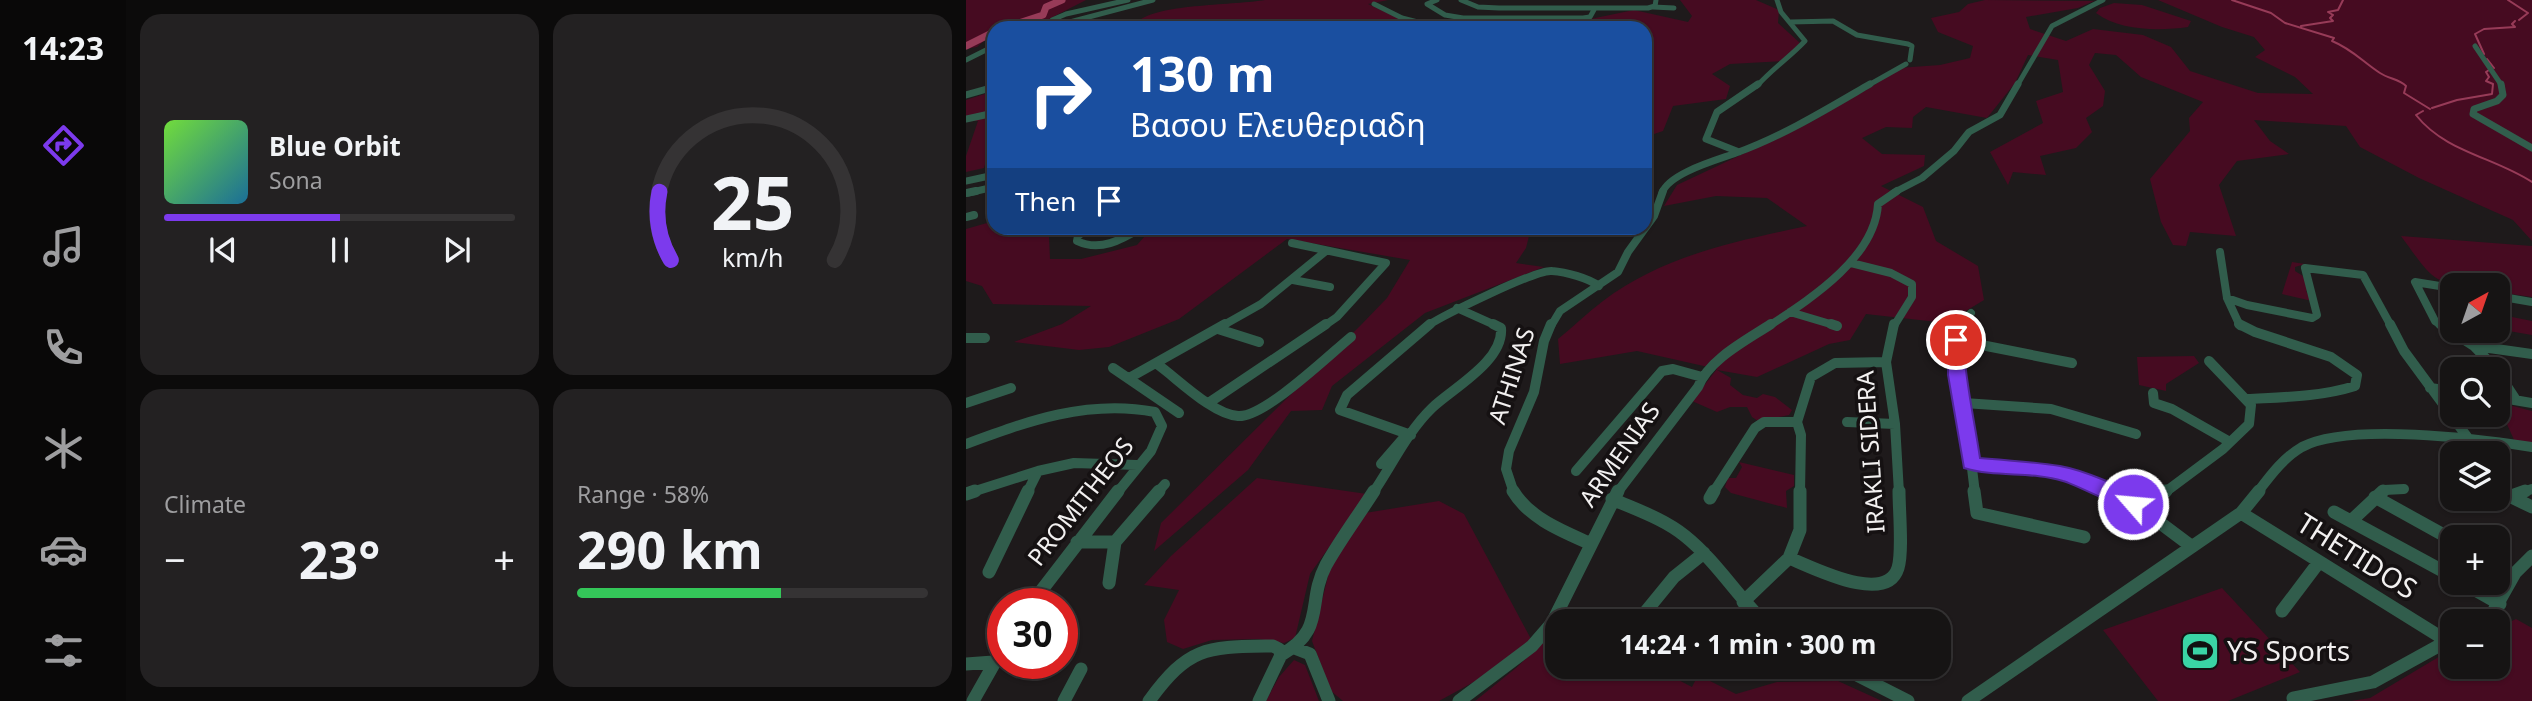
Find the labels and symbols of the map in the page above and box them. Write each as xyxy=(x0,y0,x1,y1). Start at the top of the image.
north arrow xyxy=(2440,273,2510,343)
pin xyxy=(1926,310,1986,370)
street label: ATHINAS xyxy=(1479,323,1542,428)
street label: IRAKLI SIDERA xyxy=(1847,369,1892,534)
street label: ARMENIAS xyxy=(1571,395,1667,513)
street label: PROMITHEOS xyxy=(1019,430,1140,572)
position arrow xyxy=(2096,467,2170,541)
street label: THETIDOS xyxy=(2290,503,2425,607)
speed limit sign: 30 xyxy=(987,588,1078,679)
sports icon: YS Sports xyxy=(2179,630,2221,672)
place label: YS Sports xyxy=(2227,631,2350,669)

